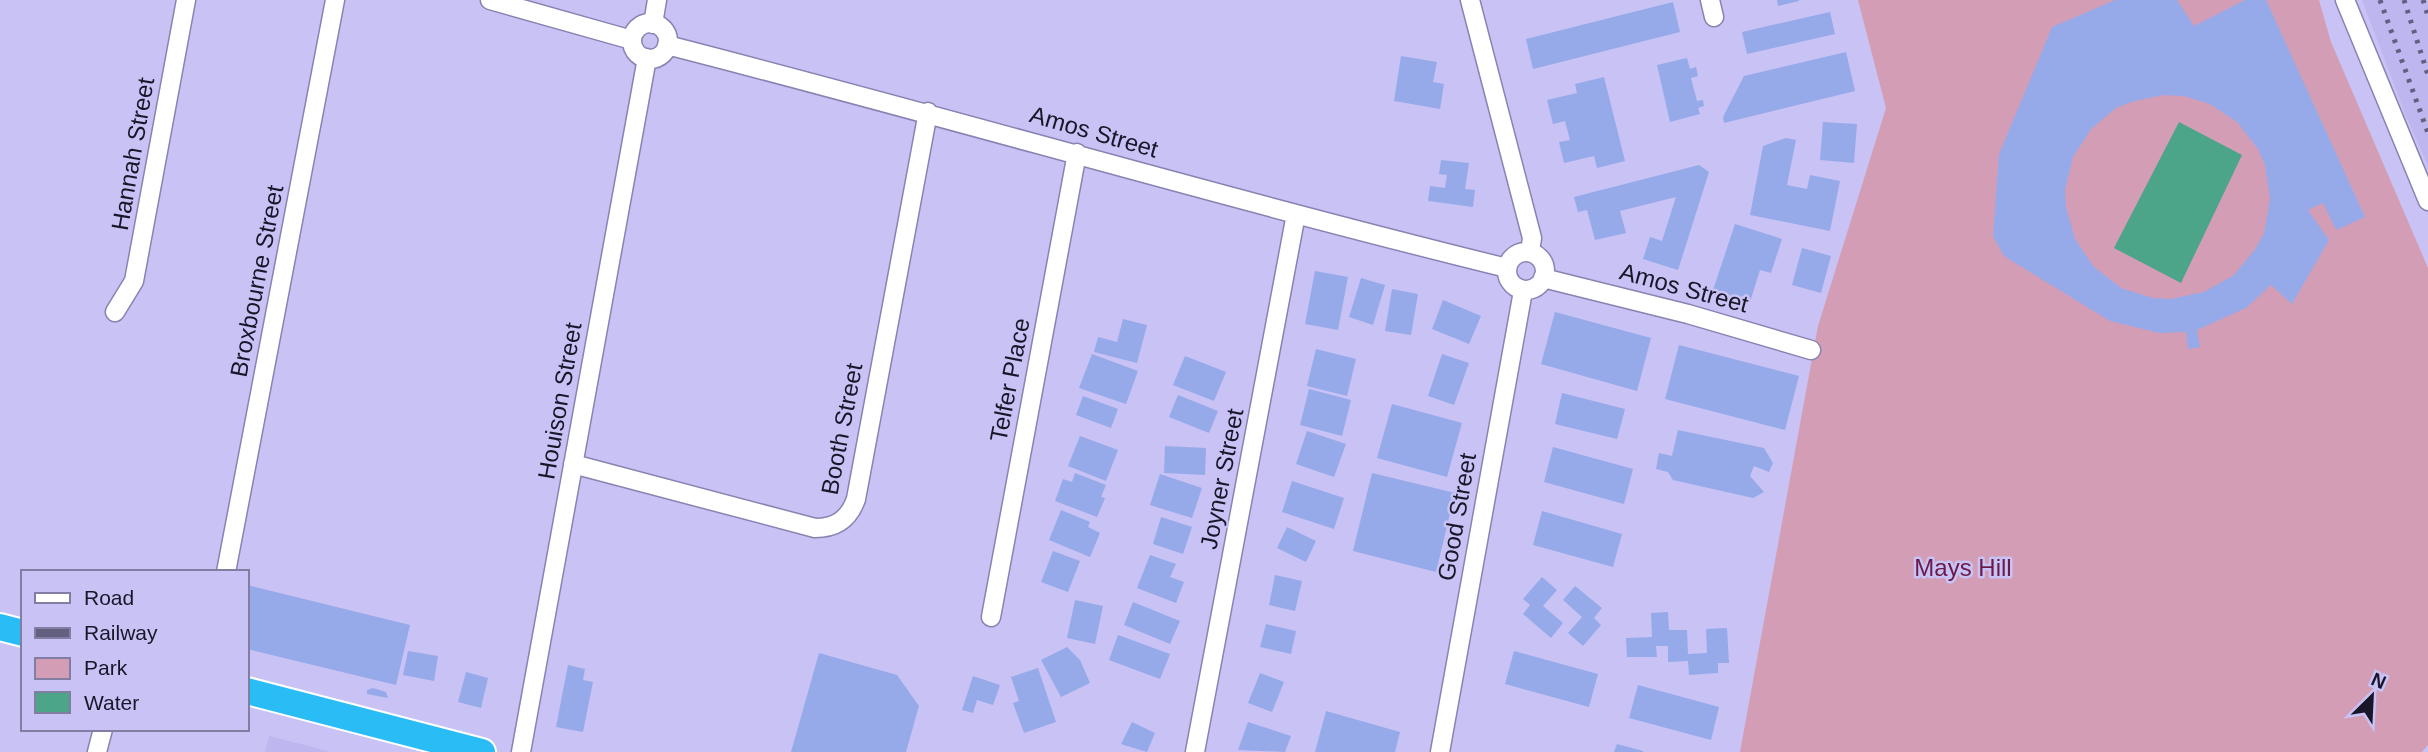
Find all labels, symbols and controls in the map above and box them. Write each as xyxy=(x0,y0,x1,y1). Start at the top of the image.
street label: Hannah Street xyxy=(106,75,159,232)
street label: Amos Street xyxy=(1027,100,1162,163)
street label: Broxbourne Street xyxy=(225,182,288,379)
street label: Amos Street xyxy=(1617,257,1752,318)
street label: Telfer Place xyxy=(984,316,1035,444)
street label: Houison Street xyxy=(532,320,587,481)
street label: Booth Street xyxy=(816,361,868,497)
street label: Joyner Street xyxy=(1195,406,1248,552)
street label: Good Street xyxy=(1432,451,1481,583)
park label: Mays Hill xyxy=(1914,554,2012,581)
legend xyxy=(21,570,248,731)
text: Road xyxy=(84,586,134,609)
text: Railway xyxy=(84,621,158,644)
text: Park xyxy=(84,656,128,679)
north arrow xyxy=(2337,661,2407,731)
text: N xyxy=(2368,669,2389,693)
text: Water xyxy=(84,691,139,714)

